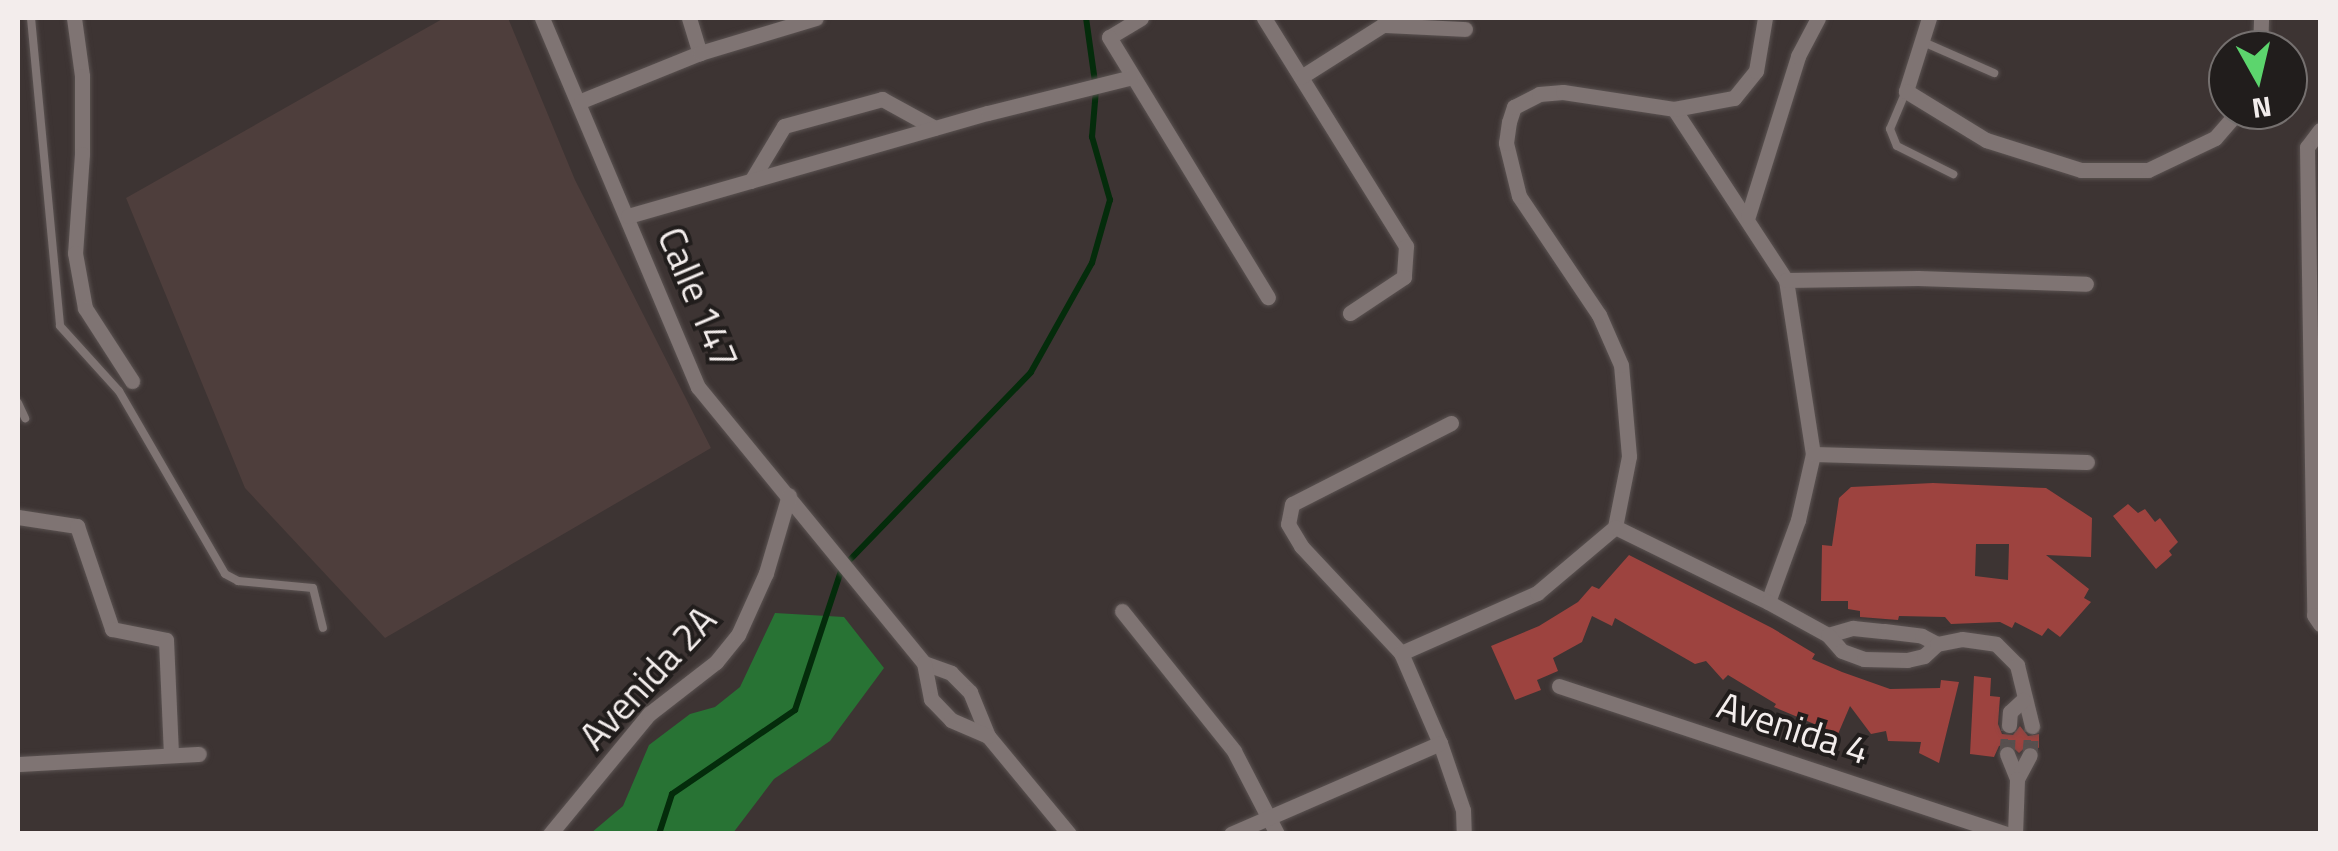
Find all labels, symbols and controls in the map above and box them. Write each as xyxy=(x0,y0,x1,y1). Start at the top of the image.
north arrow xyxy=(2208,30,2308,130)
text: N xyxy=(2249,86,2275,131)
street label: Calle 147 xyxy=(648,221,748,375)
street label: Avenida 2A xyxy=(570,597,726,759)
street label: Avenida 4 xyxy=(1711,682,1875,774)

